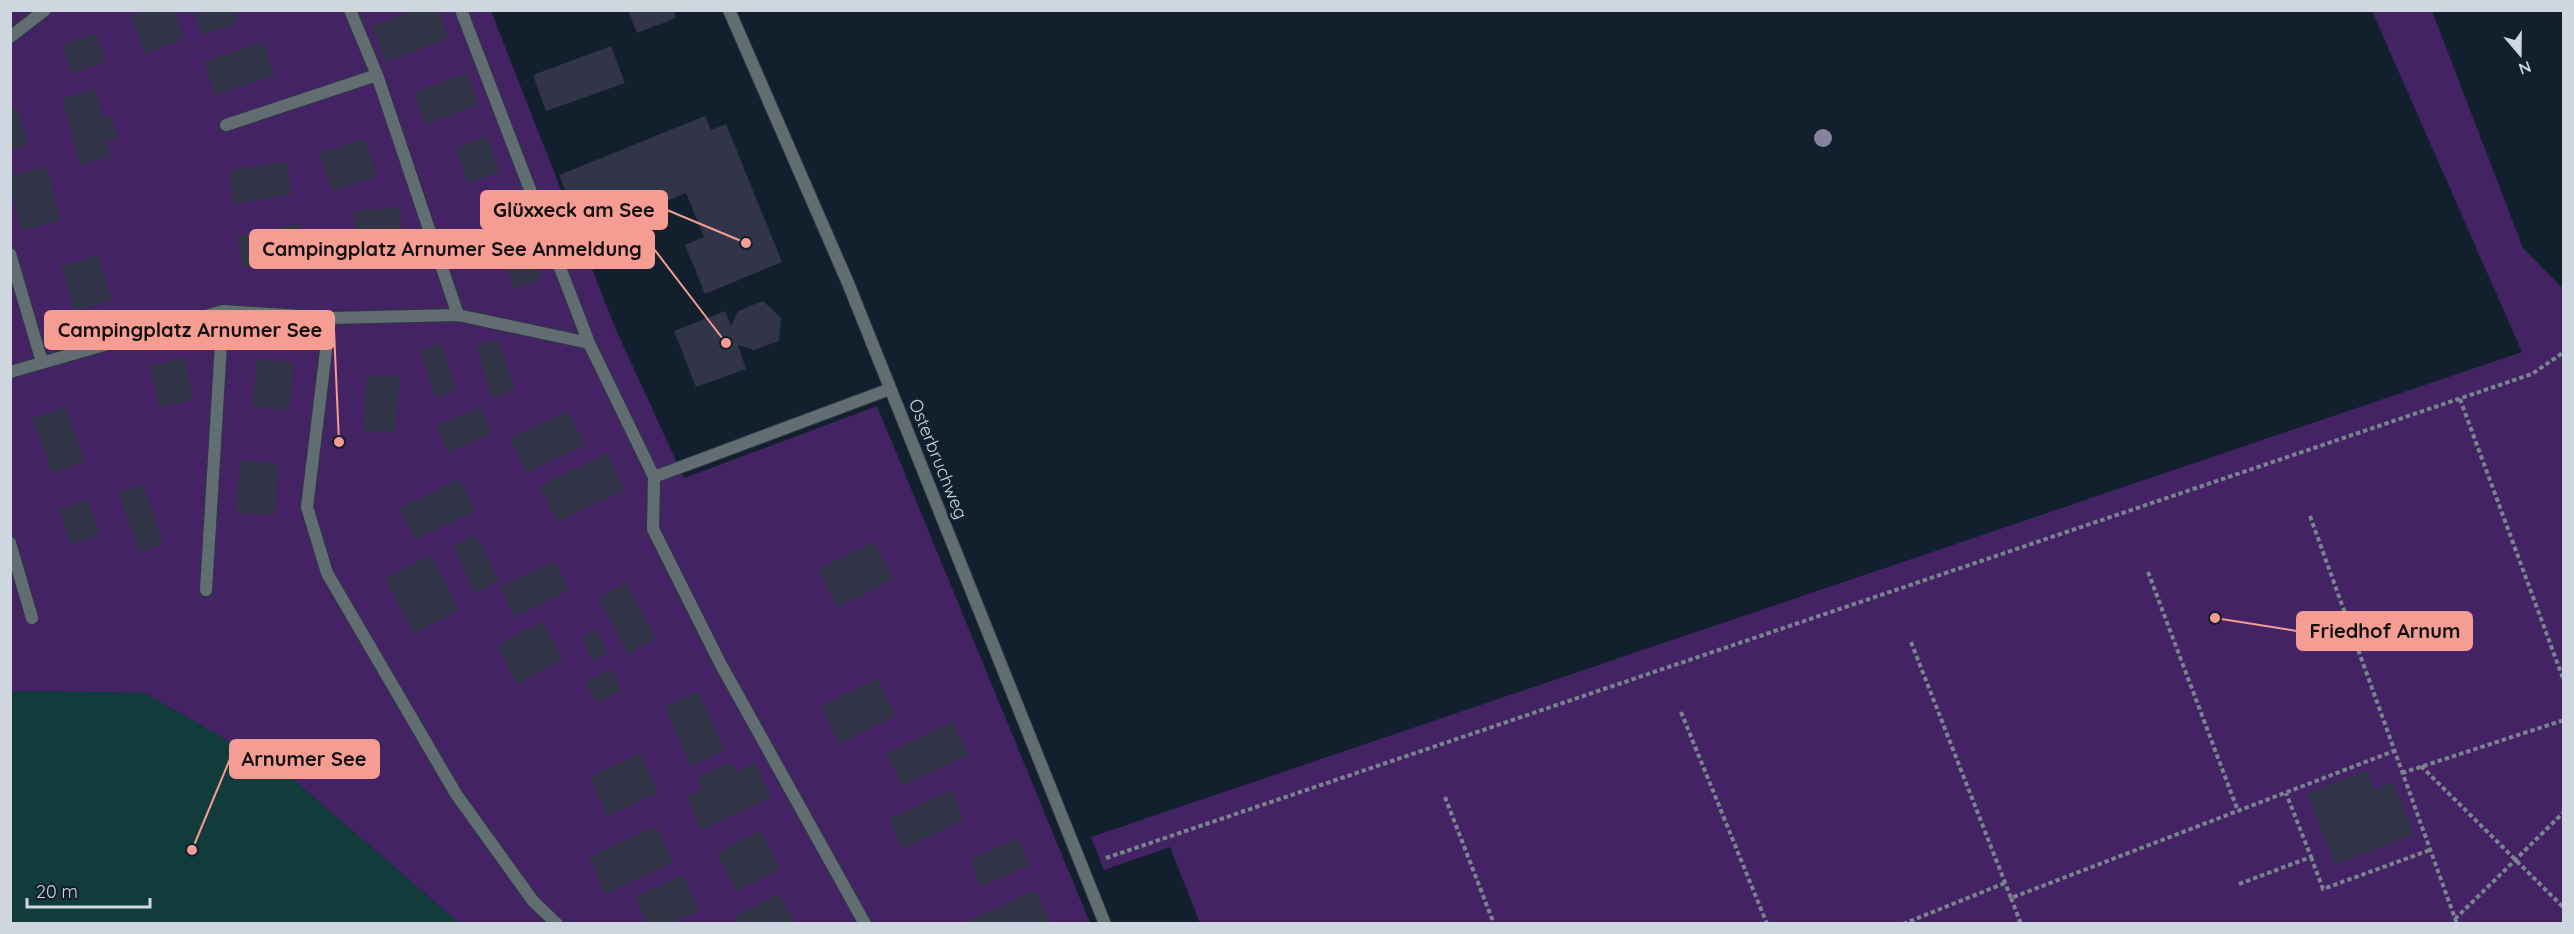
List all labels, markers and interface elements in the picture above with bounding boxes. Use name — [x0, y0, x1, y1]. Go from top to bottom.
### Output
north arrow — [2490, 24, 2550, 84]
text: N — [2516, 57, 2534, 80]
callout: Glüxxeck am See — [481, 191, 667, 229]
text: Glüxxeck am See — [493, 197, 655, 222]
callout: Campingplatz Arnumer See Anmeldung — [250, 230, 654, 268]
text: Campingplatz Arnumer See Anmeldung — [262, 236, 642, 261]
callout: Campingplatz Arnumer See — [45, 311, 334, 349]
text: Campingplatz Arnumer See — [58, 317, 322, 342]
street label: Osterbruchweg — [904, 395, 973, 522]
callout: Friedhof Arnum — [2297, 612, 2472, 650]
text: Friedhof Arnum — [2310, 618, 2460, 643]
callout: Arnumer See — [230, 740, 379, 778]
text: Arnumer See — [241, 746, 367, 771]
scale bar — [27, 871, 150, 909]
text: 20 m — [36, 880, 78, 903]

